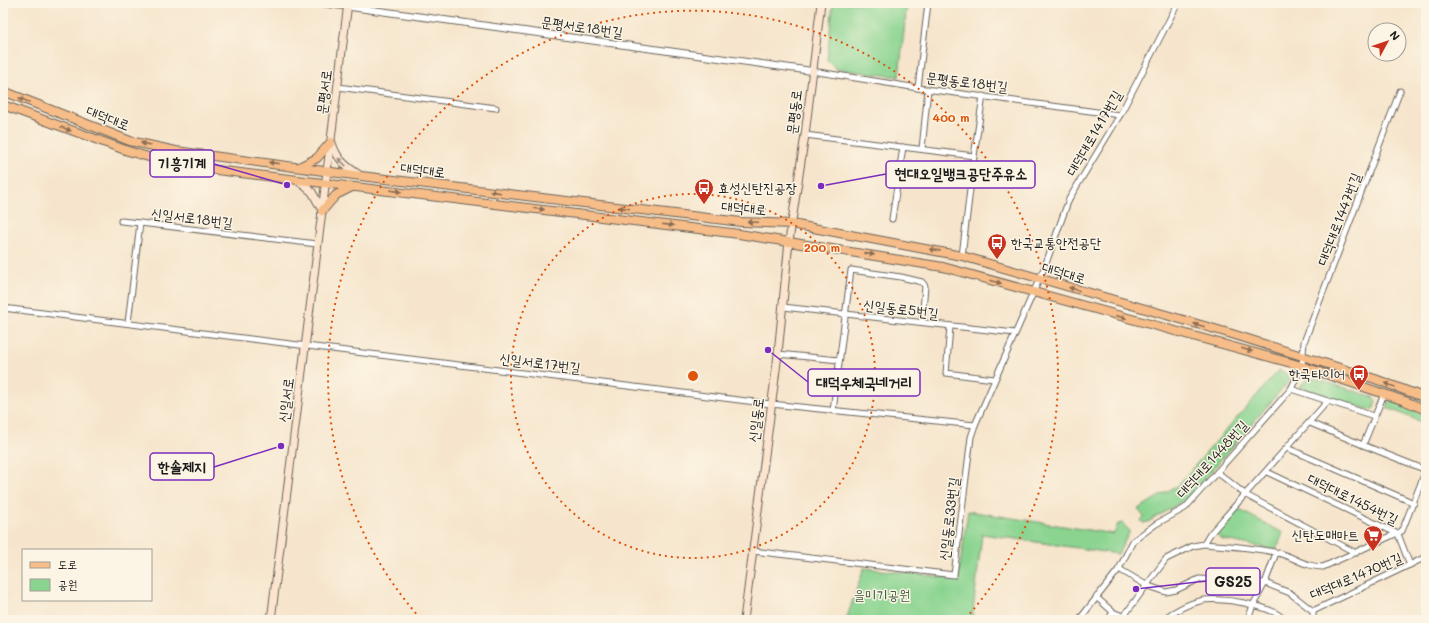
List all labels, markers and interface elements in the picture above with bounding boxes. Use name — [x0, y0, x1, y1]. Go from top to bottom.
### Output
street label: 문평서로18번길 — [540, 11, 625, 42]
north arrow — [1367, 22, 1407, 62]
text: N — [1387, 27, 1403, 43]
street label: 문평동로18번길 — [925, 67, 1010, 96]
street label: 문평서로 — [311, 68, 336, 115]
street label: 대덕대로1417번길 — [1061, 86, 1126, 179]
street label: 문평동로 — [781, 88, 806, 135]
one-way arrow — [18, 96, 30, 102]
street label: 대덕대로 — [84, 101, 133, 134]
text: 400 m — [933, 109, 969, 125]
one-way arrow — [60, 126, 72, 132]
one-way arrow — [140, 141, 152, 147]
callout: 기흥기계 — [150, 150, 214, 177]
text: 기흥기계 — [158, 153, 206, 173]
one-way arrow — [337, 157, 347, 167]
street label: 대덕대로 — [400, 157, 447, 182]
one-way arrow — [268, 160, 280, 166]
callout: 현대오일뱅크공단주유소 — [886, 161, 1035, 188]
text: 현대오일뱅크공단주유소 — [895, 163, 1027, 183]
street label: 대덕대로1447번길 — [1312, 169, 1365, 268]
bus stop icon: 효성신탄진공장 — [693, 177, 715, 205]
place label: 효성신탄진공장 — [718, 178, 798, 197]
one-way arrow — [390, 187, 403, 194]
one-way arrow — [489, 189, 501, 195]
street label: 대덕대로 — [721, 196, 767, 219]
street label: 신일서로18번길 — [150, 203, 235, 232]
one-way arrow — [533, 205, 545, 212]
one-way arrow — [618, 205, 630, 211]
one-way arrow — [747, 219, 759, 226]
one-way arrow — [662, 222, 674, 228]
bus stop icon: 한국교통안전공단 — [986, 232, 1008, 260]
place label: 한국교통안전공단 — [1011, 233, 1102, 252]
text: 200 m — [804, 239, 840, 255]
one-way arrow — [929, 247, 941, 253]
one-way arrow — [863, 251, 875, 257]
street label: 대덕대로 — [1040, 257, 1088, 288]
one-way arrow — [990, 279, 1002, 285]
one-way arrow — [1067, 286, 1079, 292]
street label: 신일동로5번길 — [862, 294, 941, 323]
one-way arrow — [1115, 314, 1127, 320]
one-way arrow — [1192, 322, 1204, 328]
one-way arrow — [1241, 347, 1253, 353]
street label: 신일서로17번길 — [498, 348, 582, 377]
bus stop icon: 한국타이어 — [1348, 363, 1370, 391]
place label: 한국타이어 — [1289, 364, 1345, 383]
centre of rings — [686, 369, 700, 383]
callout: 대덕우체국네거리 — [808, 369, 920, 396]
text: 대덕우체국네거리 — [816, 372, 912, 392]
street label: 신일서로 — [273, 376, 298, 423]
one-way arrow — [1383, 381, 1395, 387]
street label: 신일동로 — [743, 396, 768, 443]
street label: 대덕대로1448번길 — [1172, 415, 1252, 502]
callout: 한솔제지 — [150, 453, 214, 480]
text: 한솔제지 — [157, 456, 206, 476]
street label: 대덕대로1454번길 — [1305, 468, 1402, 529]
street label: 신일동로33번길 — [934, 475, 963, 562]
supermarket icon: 신탄도매마트 — [1362, 524, 1384, 552]
place label: 신탄도매마트 — [1291, 525, 1359, 544]
street label: 대덕대로1470번길 — [1307, 547, 1406, 604]
legend — [22, 549, 152, 601]
text: 도로 — [58, 556, 77, 572]
callout: GS25 — [1206, 568, 1260, 595]
text: GS25 — [1214, 571, 1252, 591]
text: 공원 — [58, 576, 77, 592]
park label: 을미기공원 — [854, 585, 910, 604]

